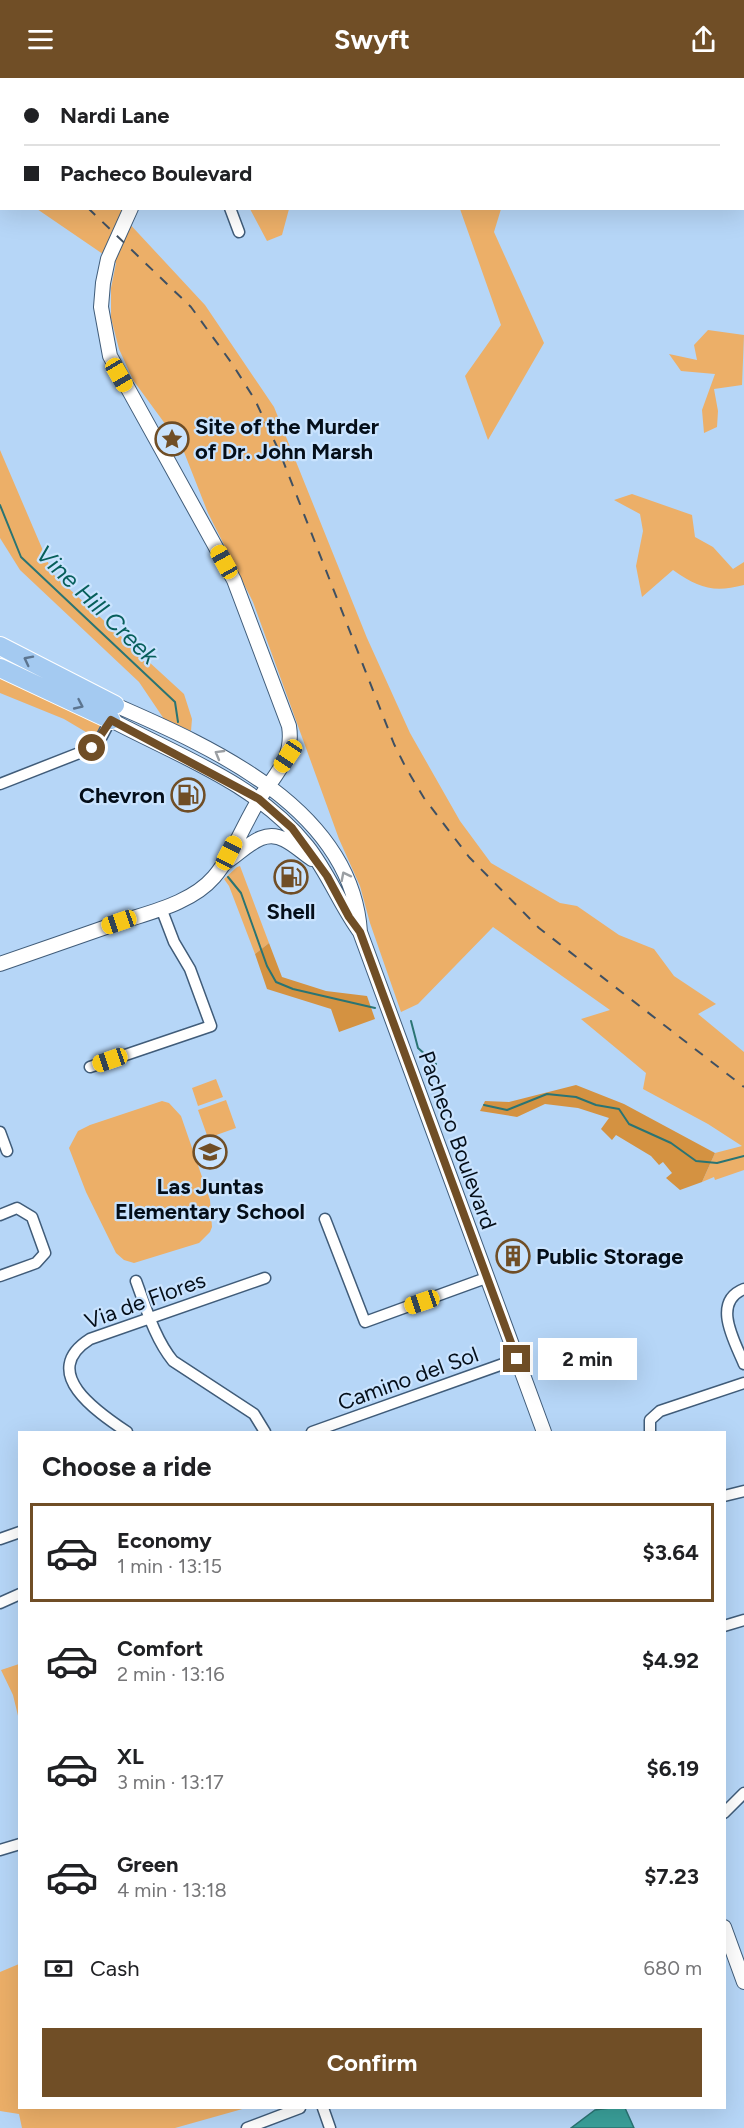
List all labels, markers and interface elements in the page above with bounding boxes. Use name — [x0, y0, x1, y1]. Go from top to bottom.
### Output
icon: menu — [24, 23, 57, 56]
text: Swyft — [334, 23, 410, 56]
icon: share — [687, 23, 720, 56]
text: Nardi Lane — [60, 102, 169, 129]
text: Pacheco Boulevard — [60, 160, 252, 187]
car — [102, 355, 136, 395]
place label: Site of the Murder of Dr. John Marsh — [195, 413, 380, 465]
place icon: Site of the Murder of Dr. John Marsh — [154, 421, 190, 457]
water label: Vine Hill Creek — [30, 539, 165, 671]
car — [207, 542, 241, 582]
one-way arrow — [23, 656, 34, 667]
one-way arrow — [73, 698, 84, 710]
route start — [78, 734, 105, 761]
car — [270, 736, 306, 776]
one-way arrow — [215, 750, 226, 761]
fuel station icon: Chevron — [170, 777, 206, 813]
place label: Chevron — [79, 782, 165, 809]
car — [213, 833, 245, 873]
fuel station icon: Shell — [273, 859, 309, 895]
one-way arrow — [341, 872, 352, 883]
place label: Shell — [267, 898, 315, 925]
car — [99, 908, 139, 936]
car — [90, 1046, 130, 1074]
street label: Pacheco Boulevard — [413, 1047, 502, 1233]
school or university icon: Las Juntas Elementary School — [192, 1134, 228, 1170]
place label: Las Juntas Elementary School — [115, 1173, 305, 1225]
building icon: Public Storage — [495, 1238, 531, 1274]
place label: Public Storage — [536, 1243, 684, 1270]
street label: Via de Flores — [81, 1266, 209, 1335]
car — [402, 1288, 442, 1316]
callout: 2 min — [538, 1338, 637, 1380]
street label: Camino del Sol — [334, 1341, 482, 1416]
route end — [503, 1345, 530, 1372]
text: 2 min — [562, 1347, 613, 1371]
text: Choose a ride — [42, 1450, 211, 1483]
icon: car — [45, 1526, 99, 1580]
text: Economy — [117, 1527, 212, 1554]
text: $3.64 — [642, 1539, 699, 1566]
text: 1 min · 13:15 — [117, 1554, 222, 1578]
icon: car — [45, 1634, 99, 1688]
text: Comfort — [117, 1635, 203, 1662]
text: $4.92 — [642, 1647, 699, 1674]
text: 2 min · 13:16 — [117, 1662, 225, 1686]
icon: car — [45, 1742, 99, 1796]
text: XL — [117, 1743, 144, 1770]
text: $6.19 — [647, 1755, 699, 1782]
text: 3 min · 13:17 — [117, 1770, 224, 1794]
icon: car — [45, 1850, 99, 1904]
text: Green — [117, 1851, 179, 1878]
text: $7.23 — [644, 1863, 699, 1890]
text: 4 min · 13:18 — [117, 1878, 227, 1902]
icon: cash — [42, 1952, 75, 1985]
text: Cash — [90, 1955, 140, 1982]
text: 680 m — [644, 1956, 702, 1980]
button: Confirm — [42, 2028, 702, 2097]

